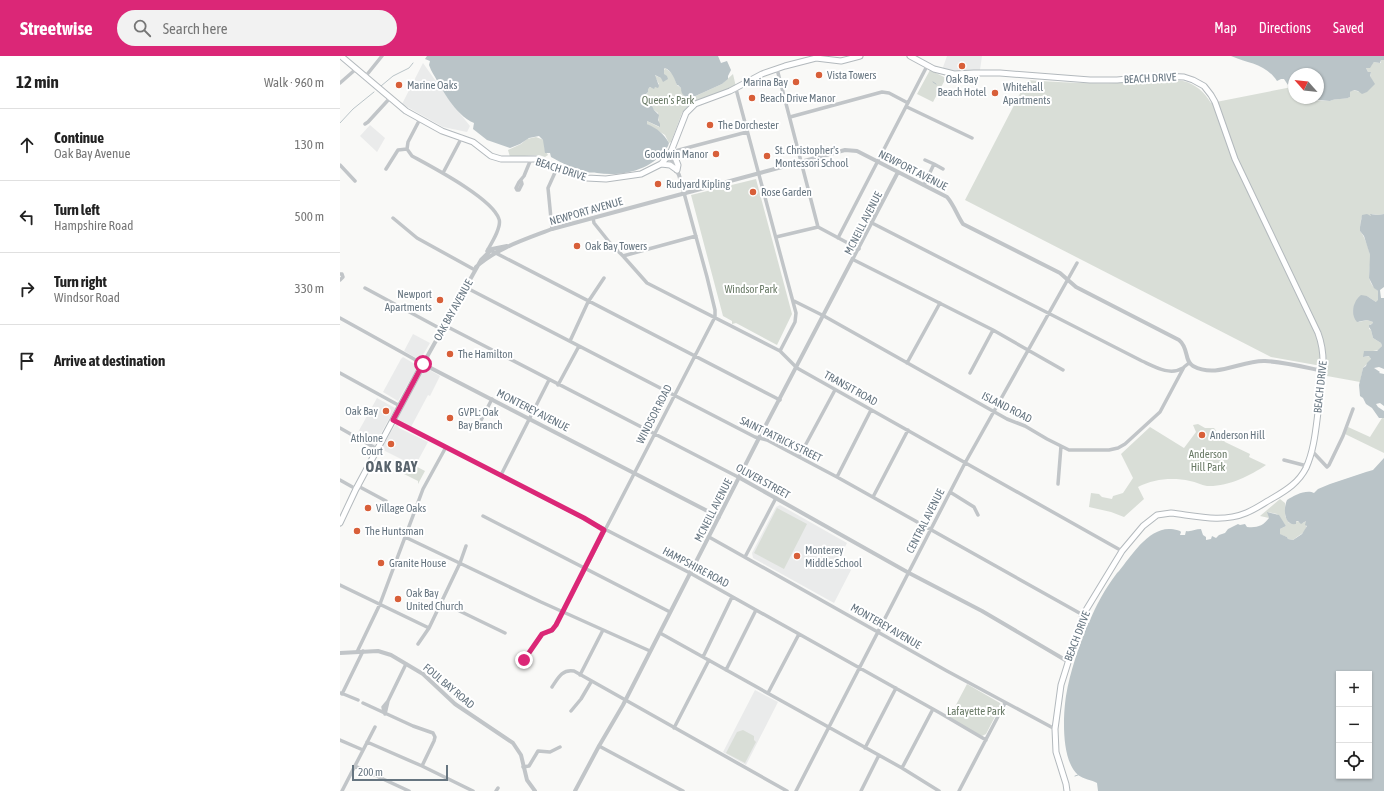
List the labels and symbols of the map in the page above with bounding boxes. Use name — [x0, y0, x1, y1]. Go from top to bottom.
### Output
marker: Oak Bay Beach Hotel — [957, 61, 967, 71]
north arrow — [1288, 68, 1324, 104]
place label: Vista Towers — [827, 69, 877, 81]
marker: Vista Towers — [814, 70, 824, 80]
street label: BEACH DRIVE — [1123, 71, 1177, 85]
place label: Oak Bay Beach Hotel — [938, 73, 986, 98]
place label: Marina Bay — [743, 76, 788, 88]
marker: Marina Bay — [791, 77, 801, 87]
place label: Marine Oaks — [407, 79, 457, 91]
marker: Marine Oaks — [394, 80, 404, 90]
place label: Whitehall Apartments — [1003, 81, 1050, 106]
marker: Whitehall Apartments — [990, 88, 1000, 98]
place label: Beach Drive Manor — [760, 92, 836, 104]
marker: Beach Drive Manor — [747, 93, 757, 103]
park label: Queen’s Park — [642, 94, 694, 106]
place label: The Dorchester — [718, 119, 779, 131]
marker: The Dorchester — [705, 120, 715, 130]
place label: St. Christopher's Montessori School — [775, 144, 849, 169]
street label: NEWPORT AVENUE — [877, 147, 950, 193]
place label: Goodwin Manor — [644, 148, 709, 160]
marker: Goodwin Manor — [711, 149, 721, 159]
marker: St. Christopher's Montessori School — [762, 151, 772, 161]
street label: BEACH DRIVE — [534, 155, 588, 183]
place label: Rudyard Kipling — [666, 178, 730, 190]
marker: Rudyard Kipling — [653, 179, 663, 189]
place label: Rose Garden — [761, 186, 812, 198]
marker: Rose Garden — [748, 187, 758, 197]
street label: MCNEILL AVENUE — [842, 189, 884, 257]
street label: NEWPORT AVENUE — [548, 195, 624, 227]
place label: Oak Bay Towers — [585, 240, 647, 252]
marker: Oak Bay Towers — [572, 241, 582, 251]
street label: OAK BAY AVENUE — [431, 277, 475, 343]
park label: Windsor Park — [724, 283, 778, 295]
place label: Newport Apartments — [385, 288, 432, 313]
marker: Newport Apartments — [435, 295, 445, 305]
place label: The Hamilton — [458, 348, 513, 360]
marker: The Hamilton — [445, 349, 455, 359]
route start — [414, 355, 432, 373]
street label: BEACH DRIVE — [1311, 360, 1329, 414]
street label: TRANSIT ROAD — [822, 368, 880, 408]
street label: WINDSOR ROAD — [634, 382, 674, 446]
street label: MONTEREY AVENUE — [495, 387, 571, 433]
street label: ISLAND ROAD — [980, 389, 1034, 425]
place label: Oak Bay — [345, 405, 378, 417]
marker: Oak Bay — [381, 406, 391, 416]
place label: GVPL: Oak Bay Branch — [458, 406, 502, 431]
marker: GVPL: Oak Bay Branch — [445, 413, 455, 423]
street label: SAINT PATRICK STREET — [738, 414, 824, 464]
place label: Anderson Hill — [1210, 429, 1265, 441]
marker: Anderson Hill — [1197, 430, 1207, 440]
place label: Athlone Court — [351, 432, 383, 457]
marker: Athlone Court — [386, 439, 396, 449]
park label: Anderson Hill Park — [1189, 448, 1227, 473]
district label: OAK BAY — [366, 458, 418, 475]
street label: OLIVER STREET — [734, 461, 792, 501]
street label: MCNEILL AVENUE — [692, 476, 734, 544]
street label: CENTRAL AVENUE — [904, 487, 946, 555]
place label: Village Oaks — [376, 502, 426, 514]
marker: Village Oaks — [363, 503, 373, 513]
place label: The Huntsman — [365, 525, 424, 537]
marker: The Huntsman — [352, 526, 362, 536]
street label: HAMPSHIRE ROAD — [661, 544, 731, 590]
place label: Monterey Middle School — [805, 544, 862, 569]
marker: Monterey Middle School — [792, 551, 802, 561]
place label: Granite House — [389, 557, 446, 569]
marker: Granite House — [376, 558, 386, 568]
place label: Oak Bay United Church — [406, 587, 463, 612]
marker: Oak Bay United Church — [393, 594, 403, 604]
street label: MONTEREY AVENUE — [849, 601, 924, 651]
street label: BEACH DRIVE — [1062, 609, 1092, 663]
route end — [515, 651, 533, 669]
street label: FOUL BAY ROAD — [421, 661, 477, 711]
park label: Lafayette Park — [947, 705, 1005, 717]
scale bar — [352, 763, 448, 782]

